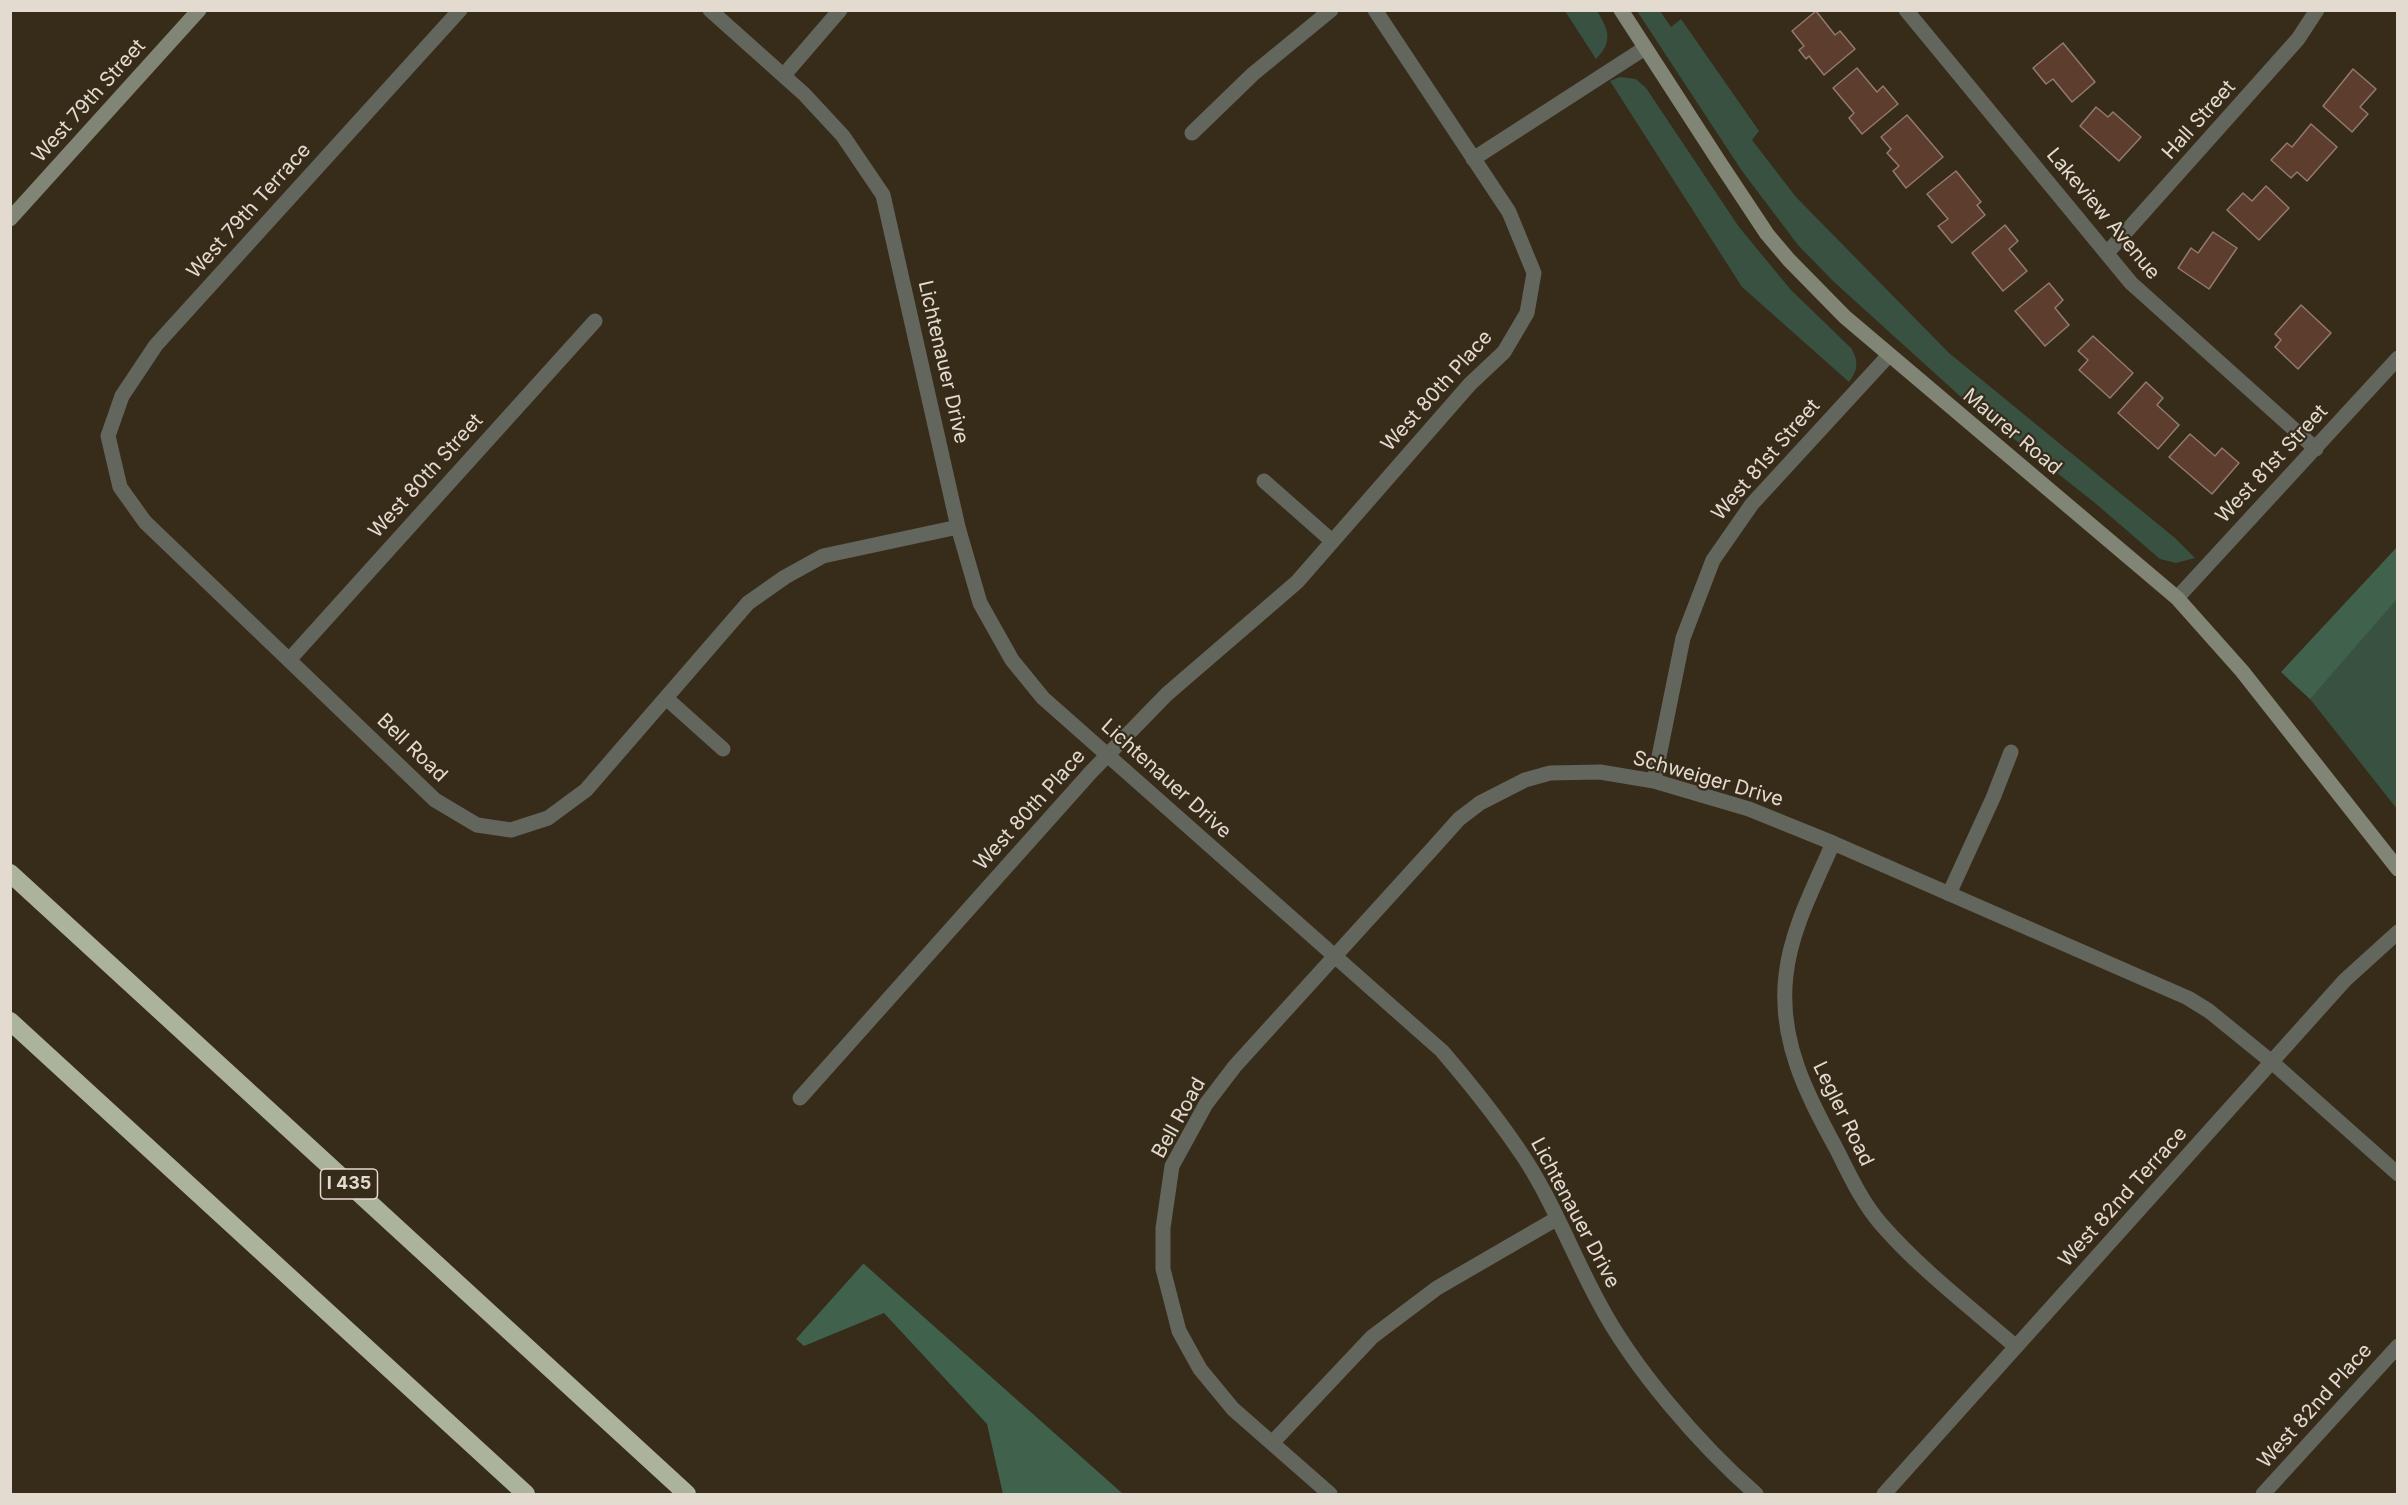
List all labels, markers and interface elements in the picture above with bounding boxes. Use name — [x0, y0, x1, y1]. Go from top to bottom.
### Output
street label: West 79th Street — [27, 35, 151, 167]
street label: Hall Street — [2157, 76, 2241, 164]
street label: West 79th Terrace — [182, 138, 316, 284]
street label: Lakeview Avenue — [2041, 143, 2165, 285]
street label: Lichtenauer Drive — [913, 278, 973, 446]
street label: West 80th Place — [1376, 326, 1498, 456]
street label: Maurer Road — [1958, 384, 2066, 480]
street label: West 81st Street — [1707, 394, 1825, 526]
street label: West 81st Street — [2211, 400, 2333, 528]
street label: West 80th Street — [364, 409, 488, 543]
street label: Bell Road — [372, 709, 452, 787]
street label: Lichtenauer Drive — [1096, 714, 1236, 844]
street label: West 80th Place — [969, 745, 1091, 875]
street label: Schweiger Drive — [1630, 746, 1786, 812]
street label: Legler Road — [1807, 1058, 1879, 1170]
street label: Bell Road — [1147, 1074, 1211, 1162]
street label: West 82nd Terrace — [2054, 1122, 2192, 1272]
street label: Lichtenauer Drive — [1525, 1134, 1625, 1292]
road number: I 435 — [320, 1169, 378, 1199]
street label: West 82nd Place — [2253, 1339, 2377, 1473]

